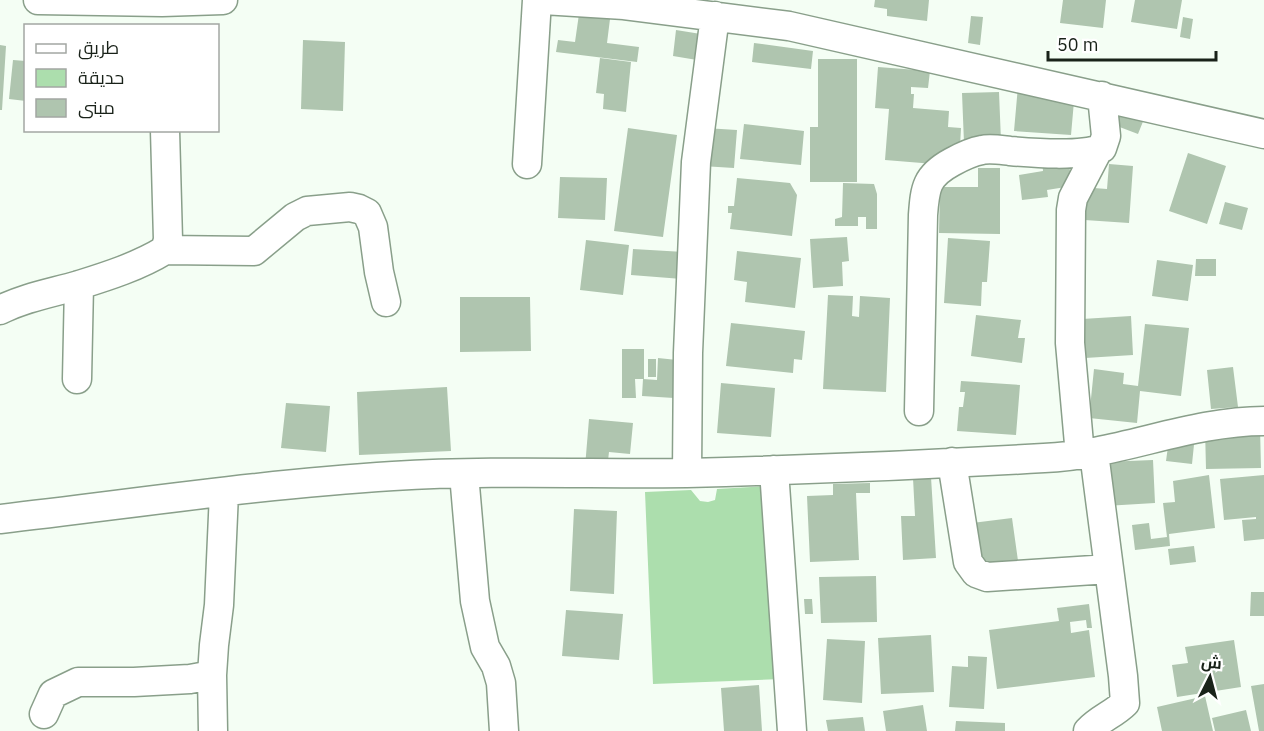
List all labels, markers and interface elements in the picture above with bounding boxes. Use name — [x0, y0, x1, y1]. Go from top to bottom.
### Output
legend — [24, 24, 219, 132]
scale bar — [1048, 24, 1216, 62]
text: 50 m — [1057, 33, 1099, 56]
text: طريق — [78, 36, 119, 60]
text: حديقة — [78, 66, 124, 89]
text: مبنى — [78, 96, 115, 119]
north arrow — [1180, 647, 1240, 707]
text: ش — [1200, 651, 1223, 673]

